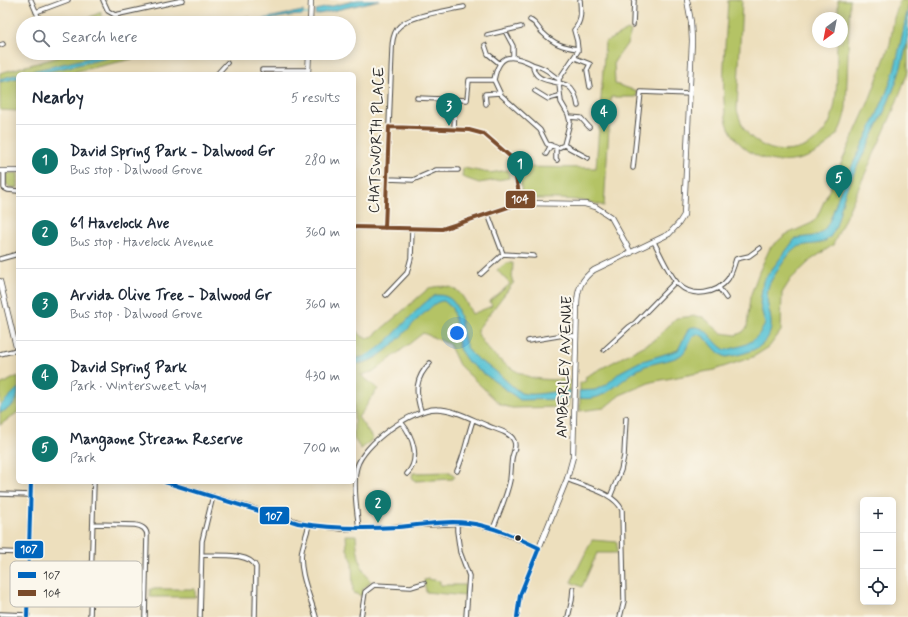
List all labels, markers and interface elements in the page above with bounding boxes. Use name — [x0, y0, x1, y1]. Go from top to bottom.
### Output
north arrow — [812, 12, 848, 48]
search box — [16, 16, 356, 60]
icon: search — [30, 27, 52, 49]
text: Search here — [62, 28, 138, 48]
street label: CHATSWORTH PLACE — [364, 66, 390, 214]
text: Nearby — [32, 87, 84, 109]
text: 5 results — [291, 90, 340, 107]
pin: 3 — [436, 93, 462, 126]
pin: 4 — [591, 99, 617, 132]
text: David Spring Park - Dalwood Gr — [70, 142, 275, 162]
pin: 1 — [507, 151, 533, 184]
text: 1 — [42, 152, 48, 169]
text: 280 m — [305, 152, 340, 169]
text: Bus stop · Dalwood Grove — [70, 162, 203, 179]
pin: 5 — [826, 165, 852, 198]
line badge: 104 — [505, 190, 536, 209]
text: 104 — [511, 193, 529, 207]
text: 61 Havelock Ave — [70, 214, 170, 234]
text: 2 — [42, 224, 48, 241]
text: 360 m — [305, 224, 340, 241]
text: Bus stop · Havelock Avenue — [70, 234, 214, 251]
text: Arvida Olive Tree - Dalwood Gr — [70, 286, 272, 306]
street label: AMBERLEY AVENUE — [553, 295, 577, 438]
text: 3 — [42, 296, 48, 313]
text: 360 m — [305, 296, 340, 313]
text: Bus stop · Dalwood Grove — [70, 306, 203, 323]
your location — [447, 323, 467, 343]
text: David Spring Park — [70, 358, 187, 378]
text: 4 — [41, 368, 49, 385]
text: 430 m — [305, 368, 340, 385]
text: Park · Wintersweet Way — [70, 378, 206, 395]
text: Mangaone Stream Reserve — [70, 430, 243, 450]
text: 5 — [41, 440, 49, 457]
text: 700 m — [303, 440, 340, 457]
text: Park — [70, 450, 96, 467]
pin: 2 — [365, 490, 391, 523]
map controls — [860, 497, 896, 605]
button: + — [860, 497, 896, 533]
line badge: 107 — [259, 506, 290, 525]
text: 107 — [265, 510, 284, 524]
unlabelled marker — [513, 533, 523, 543]
button: − — [860, 533, 896, 569]
line badge: 107 — [14, 540, 44, 559]
text: 107 — [20, 543, 39, 557]
legend — [10, 561, 142, 607]
text: 107 — [43, 569, 60, 583]
button: locate — [860, 569, 896, 605]
text: 104 — [43, 587, 61, 601]

